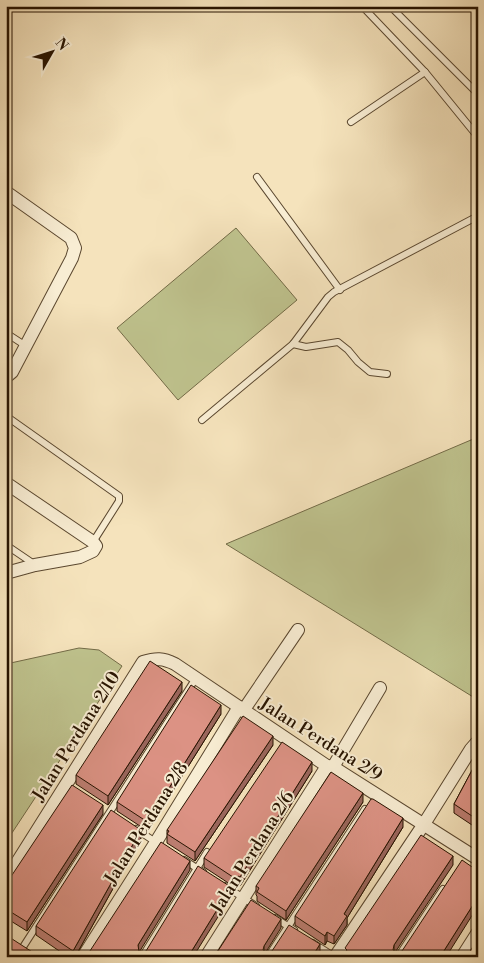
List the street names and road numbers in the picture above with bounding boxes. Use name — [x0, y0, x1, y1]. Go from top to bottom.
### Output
street label: Jalan Perdana 2/10 — [27, 667, 126, 806]
street label: Jalan Perdana 2/9 — [254, 692, 387, 787]
street label: Jalan Perdana 2/8 — [99, 757, 194, 890]
street label: Jalan Perdana 2/6 — [205, 786, 300, 919]

